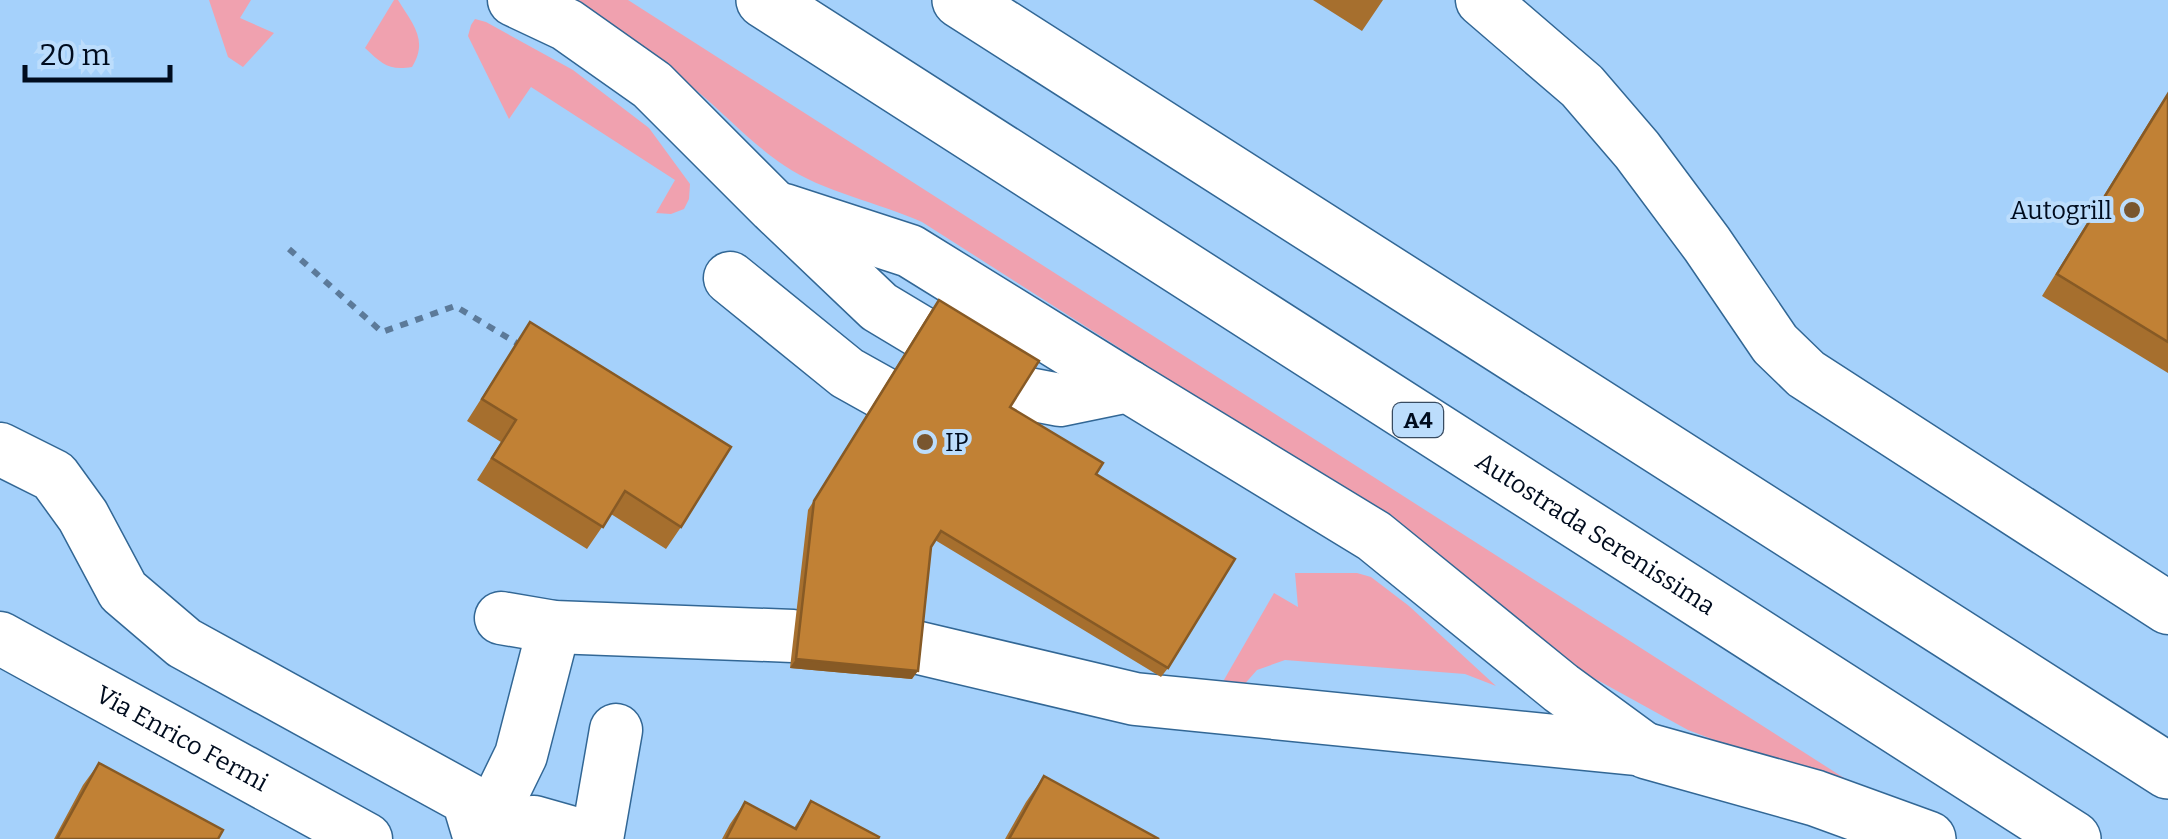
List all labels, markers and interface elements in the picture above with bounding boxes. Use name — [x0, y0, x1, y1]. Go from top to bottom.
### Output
scale bar — [25, 20, 170, 82]
text: 20 m — [40, 37, 111, 73]
place label: Autogrill — [2010, 196, 2112, 226]
marker: Autogrill — [2121, 199, 2143, 221]
road number: A4 — [1393, 403, 1443, 437]
place label: IP — [945, 428, 969, 458]
marker: IP — [914, 431, 936, 453]
street label: Autostrada Serenissima — [1470, 446, 1721, 622]
street label: Via Enrico Fermi — [91, 680, 273, 798]

